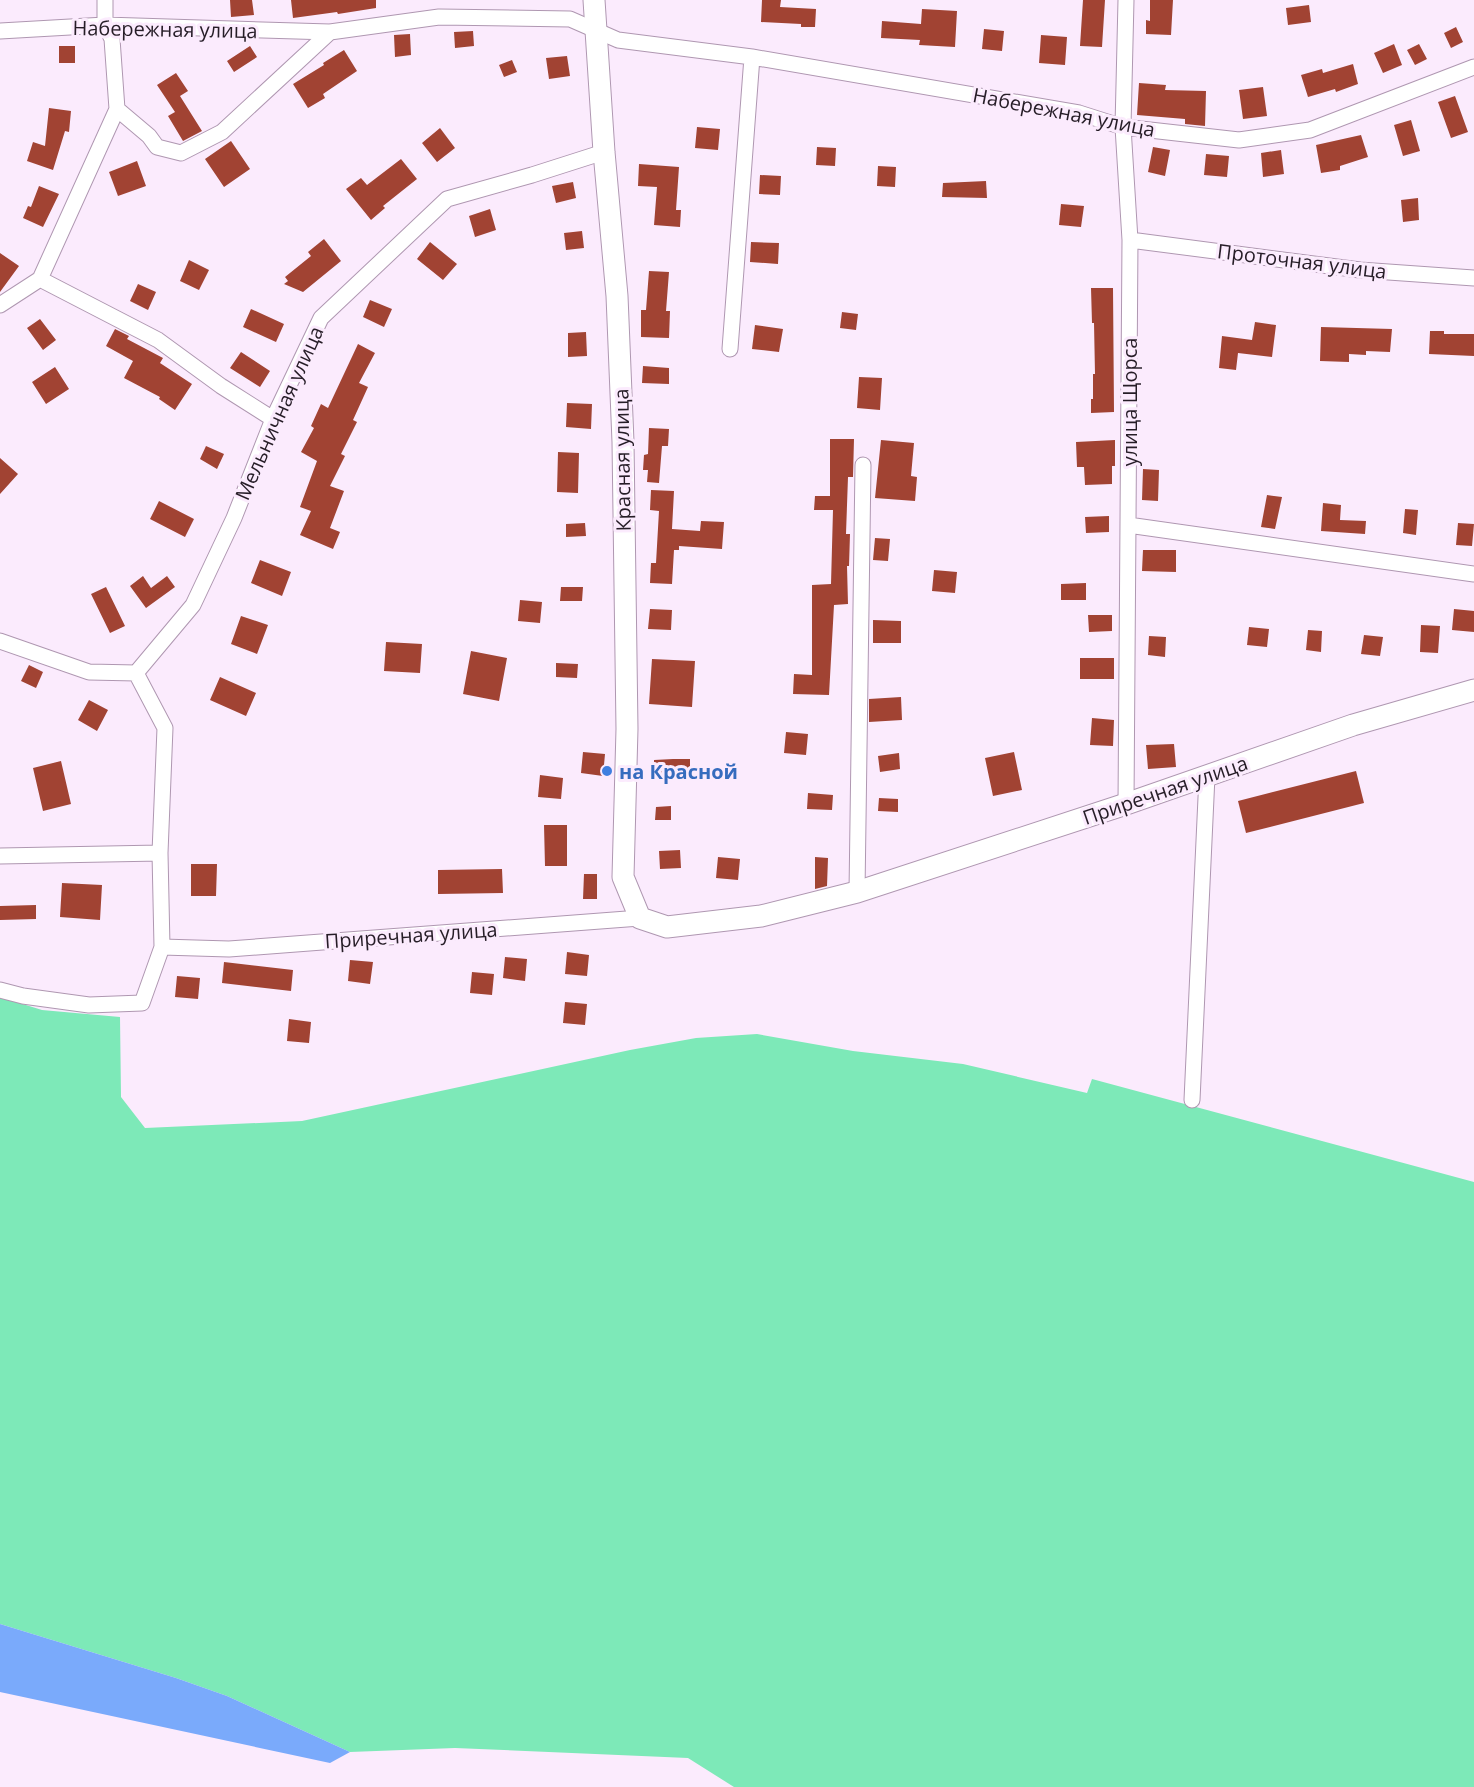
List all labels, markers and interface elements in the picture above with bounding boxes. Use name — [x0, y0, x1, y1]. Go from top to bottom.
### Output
street label: Набережная улица — [72, 14, 258, 44]
street label: Набережная улица — [971, 81, 1157, 143]
street label: Проточная улица — [1216, 237, 1388, 285]
street label: Мельничная улица — [228, 322, 330, 504]
street label: улица Щорса — [1116, 338, 1143, 466]
street label: Красная улица — [607, 388, 637, 532]
street label: Приречная улица — [1079, 749, 1251, 831]
place label: на Красной — [619, 758, 738, 785]
marker: на Красной — [600, 764, 614, 778]
street label: Приречная улица — [324, 916, 498, 954]

